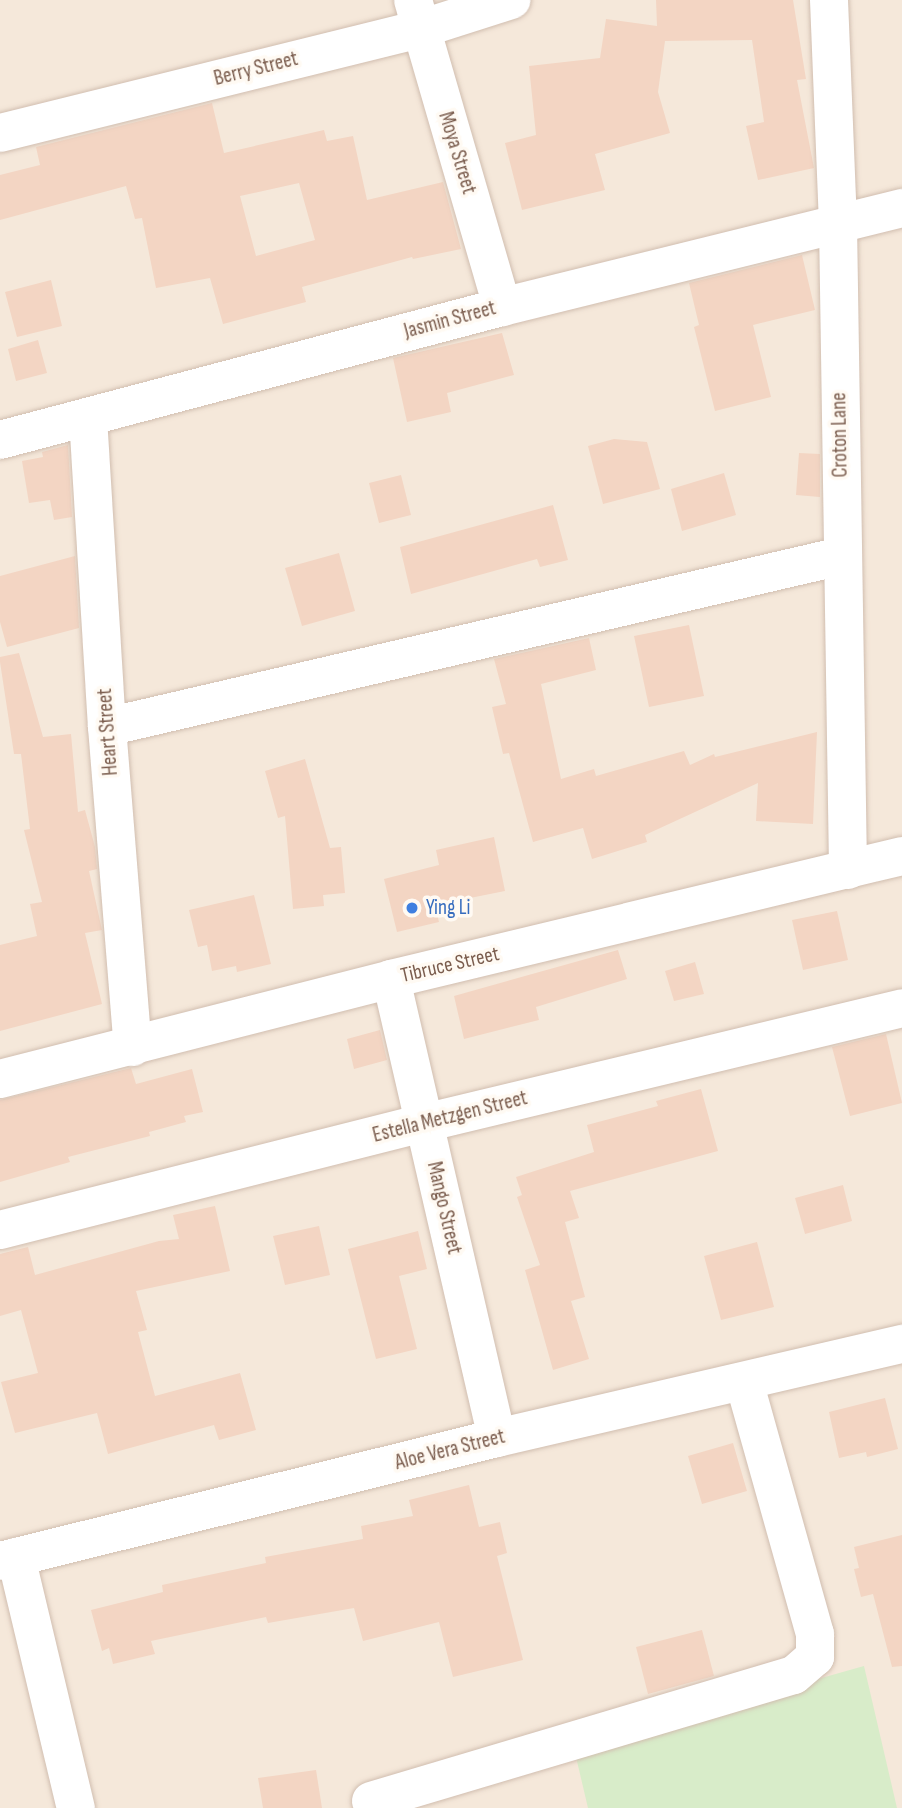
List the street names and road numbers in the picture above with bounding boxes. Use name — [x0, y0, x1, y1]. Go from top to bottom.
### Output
street label: Berry Street — [211, 46, 301, 92]
street label: Moya Street — [433, 109, 481, 197]
street label: Jasmin Street — [401, 296, 499, 344]
street label: Croton Lane — [827, 392, 853, 478]
street label: Heart Street — [92, 687, 124, 777]
street label: Tibruce Street — [398, 941, 502, 989]
street label: Estella Metzgen Street — [370, 1086, 530, 1148]
street label: Mango Street — [421, 1159, 467, 1257]
street label: Aloe Vera Street — [392, 1424, 508, 1476]

